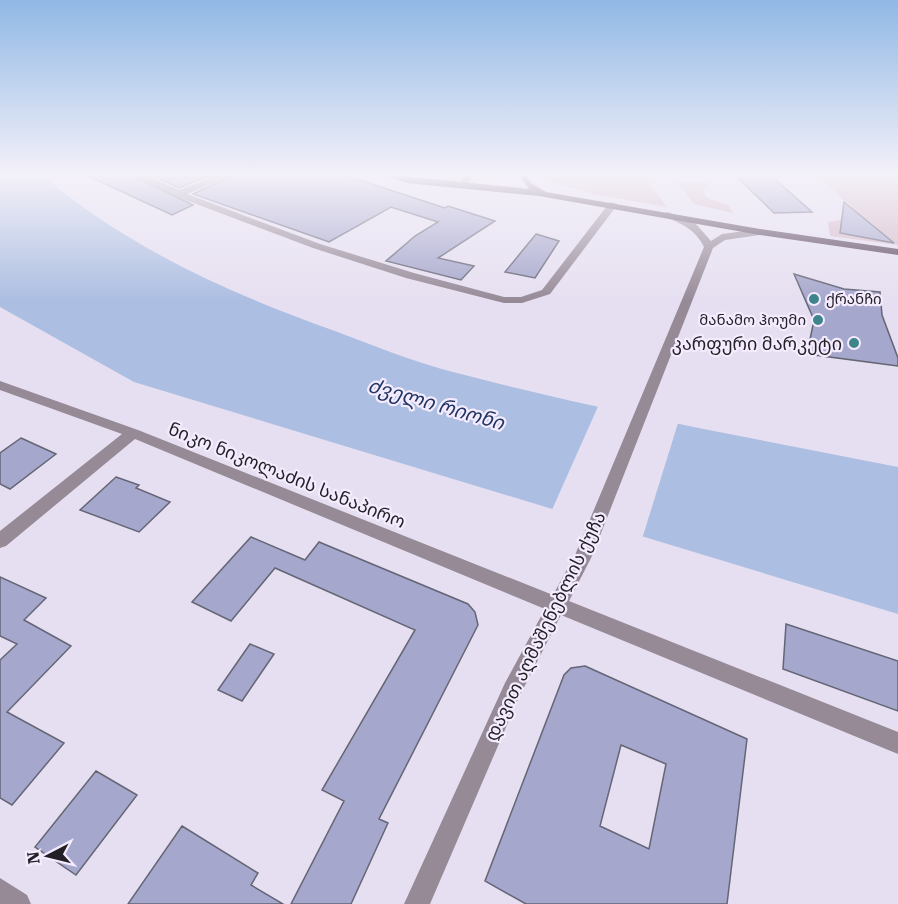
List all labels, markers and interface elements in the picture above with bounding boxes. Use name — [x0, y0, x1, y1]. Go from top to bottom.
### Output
place label: ქრანჩი — [826, 290, 882, 308]
marker: ქრანჩი — [807, 292, 821, 306]
place label: მანამო ჰოუმი — [699, 311, 806, 329]
marker: მანამო ჰოუმი — [811, 313, 825, 327]
place label: კარფური მარკეტი — [672, 333, 842, 355]
marker: კარფური მარკეტი — [847, 336, 861, 350]
water label: ძველი რიონი — [365, 373, 508, 435]
street label: ნიკო ნიკოლაძის სანაპირო — [165, 418, 409, 533]
street label: დავით აღმაშენებლის ქუჩა — [480, 508, 611, 744]
north arrow — [18, 826, 78, 886]
text: N — [23, 850, 44, 865]

